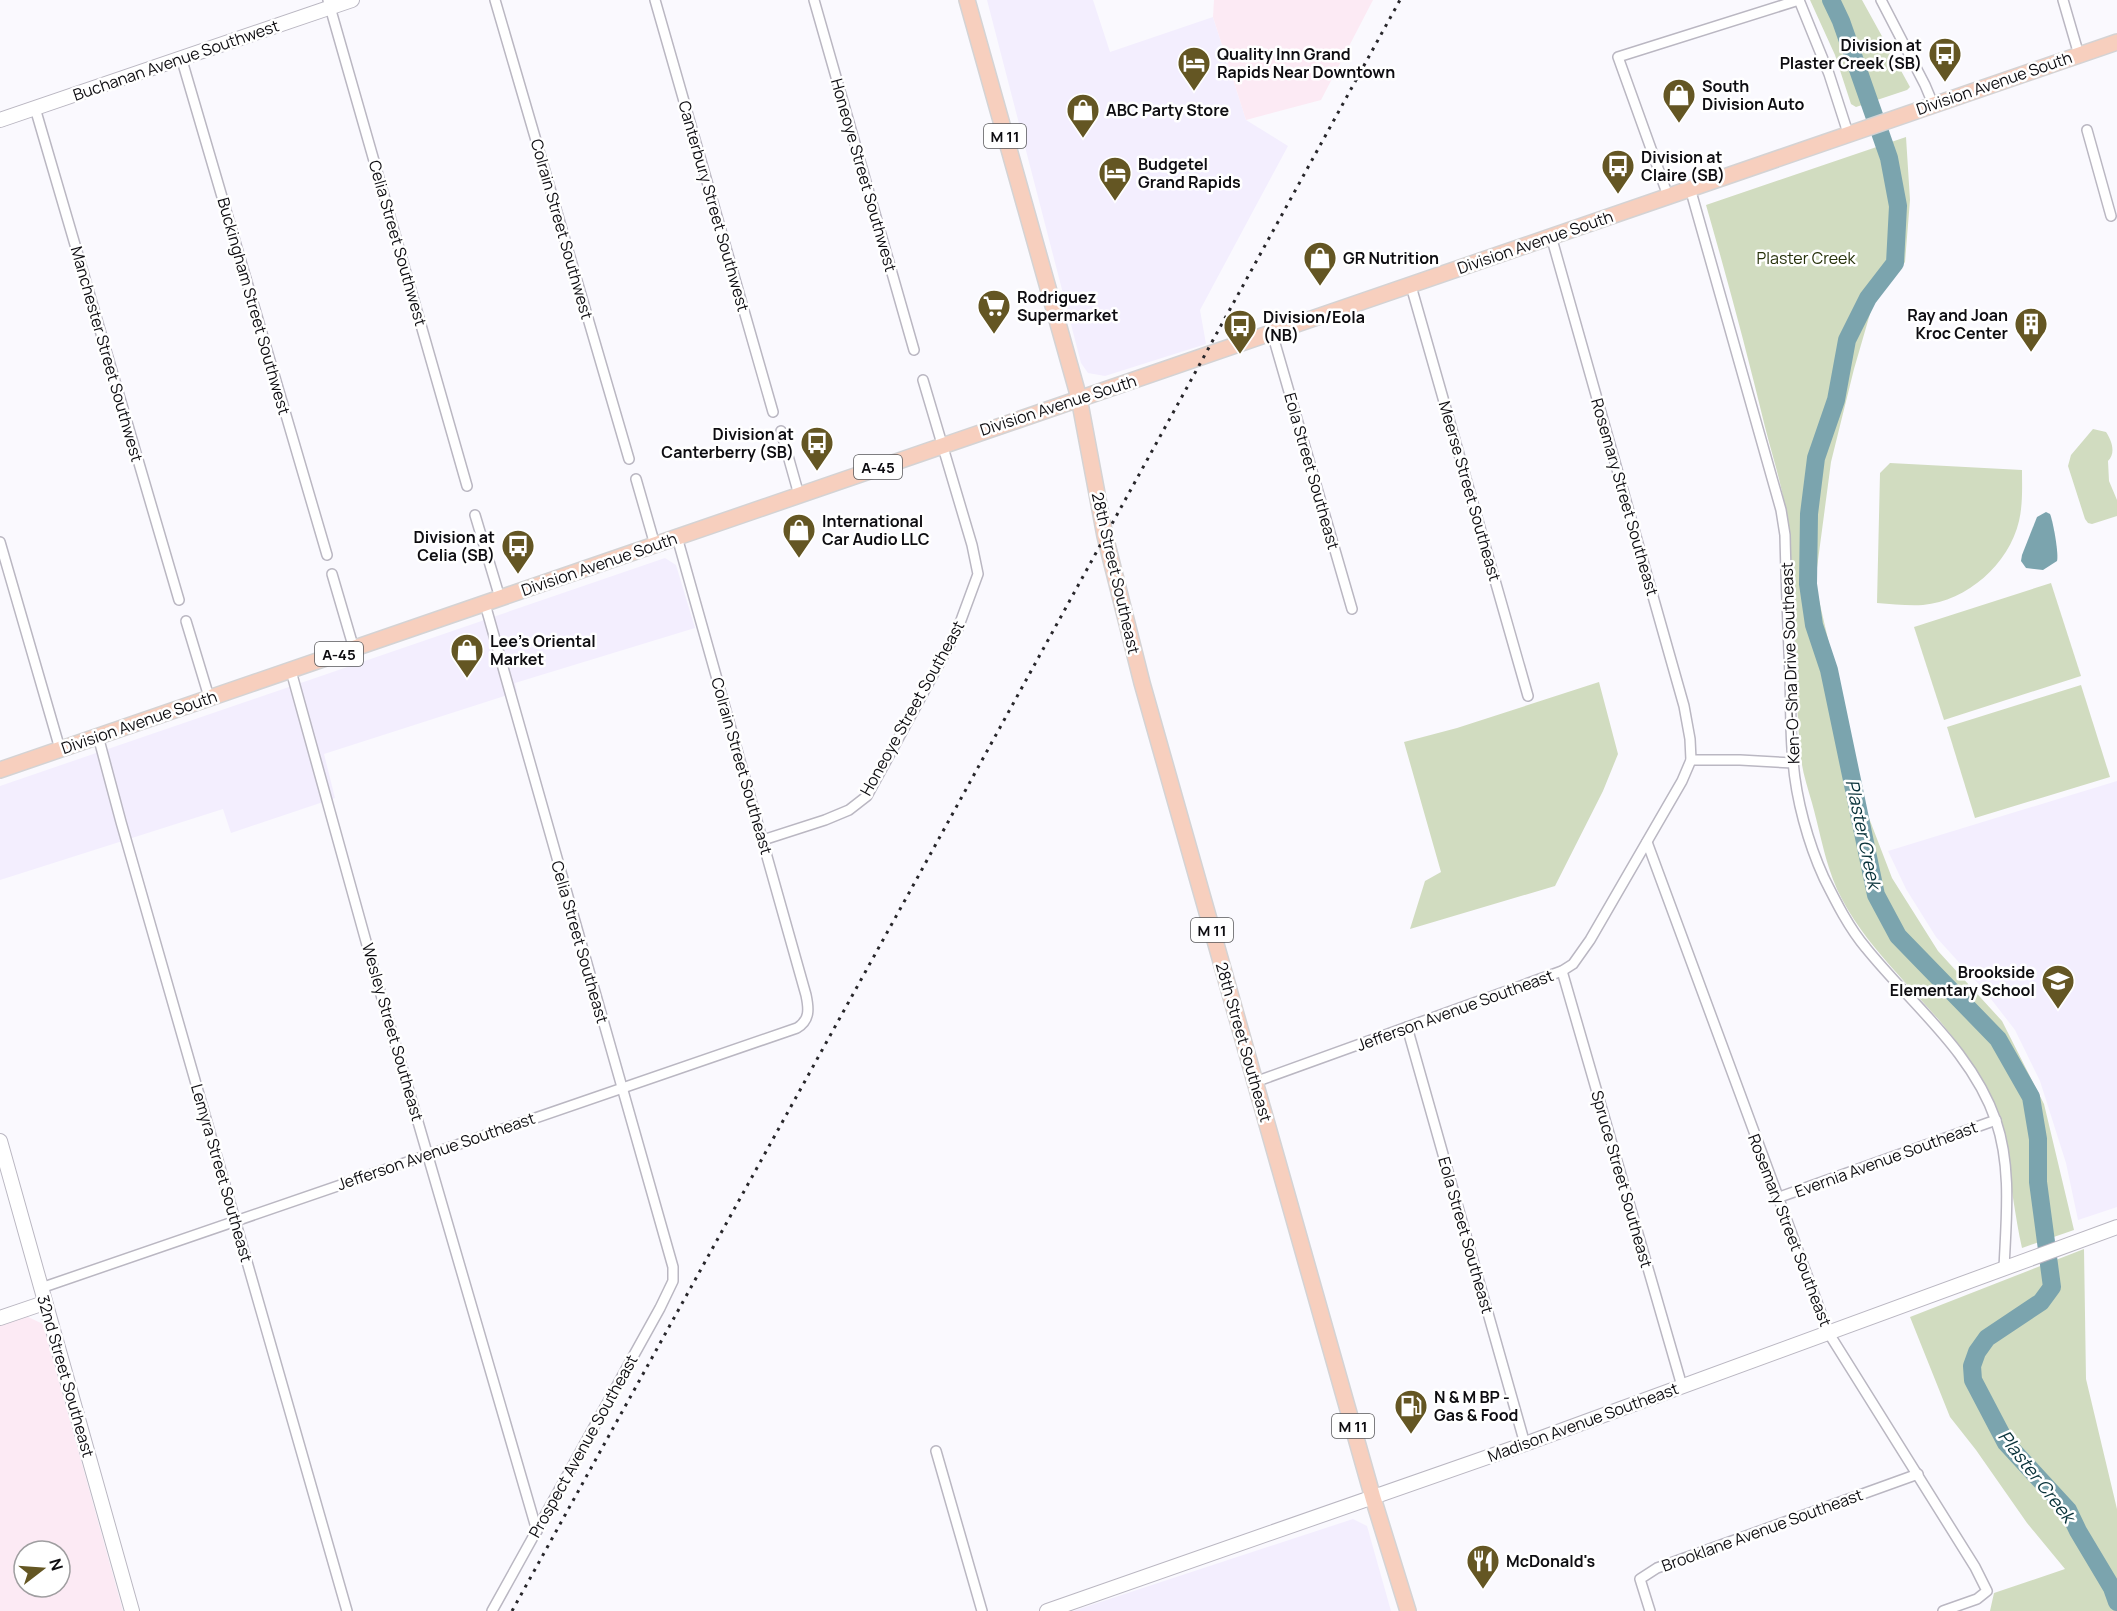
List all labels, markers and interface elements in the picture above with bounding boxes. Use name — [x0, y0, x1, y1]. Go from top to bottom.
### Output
street label: Buchanan Avenue Southwest — [70, 14, 282, 106]
place label: Division at Plaster Creek (SB) — [1780, 34, 1922, 74]
bus stop icon: Division at Plaster Creek (SB) — [1927, 36, 1963, 83]
place label: Quality Inn Grand Rapids Near Downtown — [1217, 43, 1395, 83]
hotel icon: Quality Inn Grand Rapids Near Downtown — [1176, 45, 1212, 92]
street label: Division Avenue South — [1913, 46, 2075, 120]
place label: South Division Auto — [1702, 75, 1805, 115]
street label: Honeoye Street Southwest — [826, 76, 902, 274]
shop icon: South Division Auto — [1661, 77, 1697, 124]
shop icon: ABC Party Store — [1065, 92, 1101, 139]
street label: Canterbury Street Southwest — [673, 98, 755, 314]
place label: ABC Party Store — [1106, 99, 1229, 121]
road number: M 11 — [984, 124, 1026, 148]
street label: Colrain Street Southwest — [526, 136, 598, 322]
place label: Division at Claire (SB) — [1641, 146, 1725, 186]
bus stop icon: Division at Claire (SB) — [1600, 148, 1636, 195]
place label: Budgetel Grand Rapids — [1138, 153, 1241, 193]
hotel icon: Budgetel Grand Rapids — [1097, 155, 1133, 202]
street label: Celia Street Southwest — [364, 158, 432, 328]
street label: Buckingham Street Southwest — [212, 195, 296, 417]
street label: Division Avenue South — [1454, 205, 1616, 279]
shop icon: GR Nutrition — [1302, 240, 1338, 287]
street label: Manchester Street Southwest — [66, 244, 148, 464]
place label: GR Nutrition — [1343, 247, 1439, 269]
park label: Plaster Creek — [1757, 247, 1856, 269]
place label: Rodriguez Supermarket — [1017, 286, 1118, 326]
supermarket icon: Rodriguez Supermarket — [976, 288, 1012, 335]
place label: Ray and Joan Kroc Center — [1907, 304, 2008, 344]
place label: Division/Eola (NB) — [1263, 306, 1365, 346]
building icon: Ray and Joan Kroc Center — [2013, 306, 2049, 353]
bus stop icon: Division/Eola (NB) — [1222, 308, 1258, 355]
street label: Division Avenue South — [977, 369, 1139, 441]
street label: Eola Street Southeast — [1279, 390, 1345, 552]
street label: Rosemary Street Southeast — [1586, 396, 1664, 598]
street label: Meerse Street Southeast — [1434, 398, 1506, 584]
place label: Division at Canterberry (SB) — [661, 423, 794, 463]
bus stop icon: Division at Canterberry (SB) — [799, 425, 835, 472]
road number: A-45 — [854, 455, 902, 479]
street label: 28th Street Southeast — [1087, 490, 1145, 656]
place label: International Car Audio LLC — [822, 510, 930, 550]
shop icon: International Car Audio LLC — [781, 512, 817, 559]
place label: Division at Celia (SB) — [414, 526, 495, 566]
street label: Division Avenue South — [518, 527, 680, 601]
bus stop icon: Division at Celia (SB) — [500, 528, 536, 575]
street label: Ken-O-Sha Drive Southeast — [1775, 562, 1805, 764]
street label: Honeoye Street Southeast — [855, 617, 969, 799]
place label: Lee's Oriental Market — [490, 630, 596, 670]
shop icon: Lee's Oriental Market — [449, 632, 485, 679]
road number: A-45 — [315, 642, 363, 666]
street label: Colrain Street Southeast — [706, 675, 778, 857]
street label: Division Avenue South — [58, 685, 220, 759]
water label: Plaster Creek — [1841, 777, 1888, 894]
street label: Celia Street Southeast — [546, 858, 614, 1026]
road number: M 11 — [1191, 918, 1233, 942]
street label: Wesley Street Southeast — [357, 940, 429, 1124]
street label: 28th Street Southeast — [1211, 959, 1277, 1125]
place label: Brookside Elementary School — [1890, 961, 2035, 1001]
school or university icon: Brookside Elementary School — [2040, 963, 2076, 1010]
street label: Jefferson Avenue Southeast — [1353, 964, 1557, 1056]
street label: Lemyra Street Southeast — [186, 1081, 258, 1265]
street label: Spruce Street Southeast — [1586, 1088, 1658, 1270]
street label: Jefferson Avenue Southeast — [334, 1107, 538, 1195]
street label: Evernia Avenue Southeast — [1792, 1116, 1980, 1202]
street label: Rosemary Street Southeast — [1743, 1131, 1837, 1329]
street label: Eola Street Southeast — [1433, 1154, 1499, 1316]
street label: 32nd Street Southeast — [32, 1292, 100, 1460]
street label: Prospect Avenue Southeast — [523, 1351, 643, 1541]
street label: Madison Avenue Southeast — [1484, 1377, 1682, 1467]
place label: N & M BP - Gas & Food — [1434, 1386, 1518, 1426]
fuel station icon: N & M BP - Gas & Food — [1393, 1388, 1429, 1435]
road number: M 11 — [1332, 1414, 1374, 1438]
water label: Plaster Creek — [1993, 1425, 2083, 1530]
street label: Brooklane Avenue Southeast — [1658, 1483, 1866, 1577]
north arrow — [12, 1539, 72, 1599]
restaurant icon: McDonald's — [1465, 1543, 1501, 1590]
place label: McDonald's — [1506, 1550, 1595, 1572]
text: N — [44, 1556, 69, 1573]

